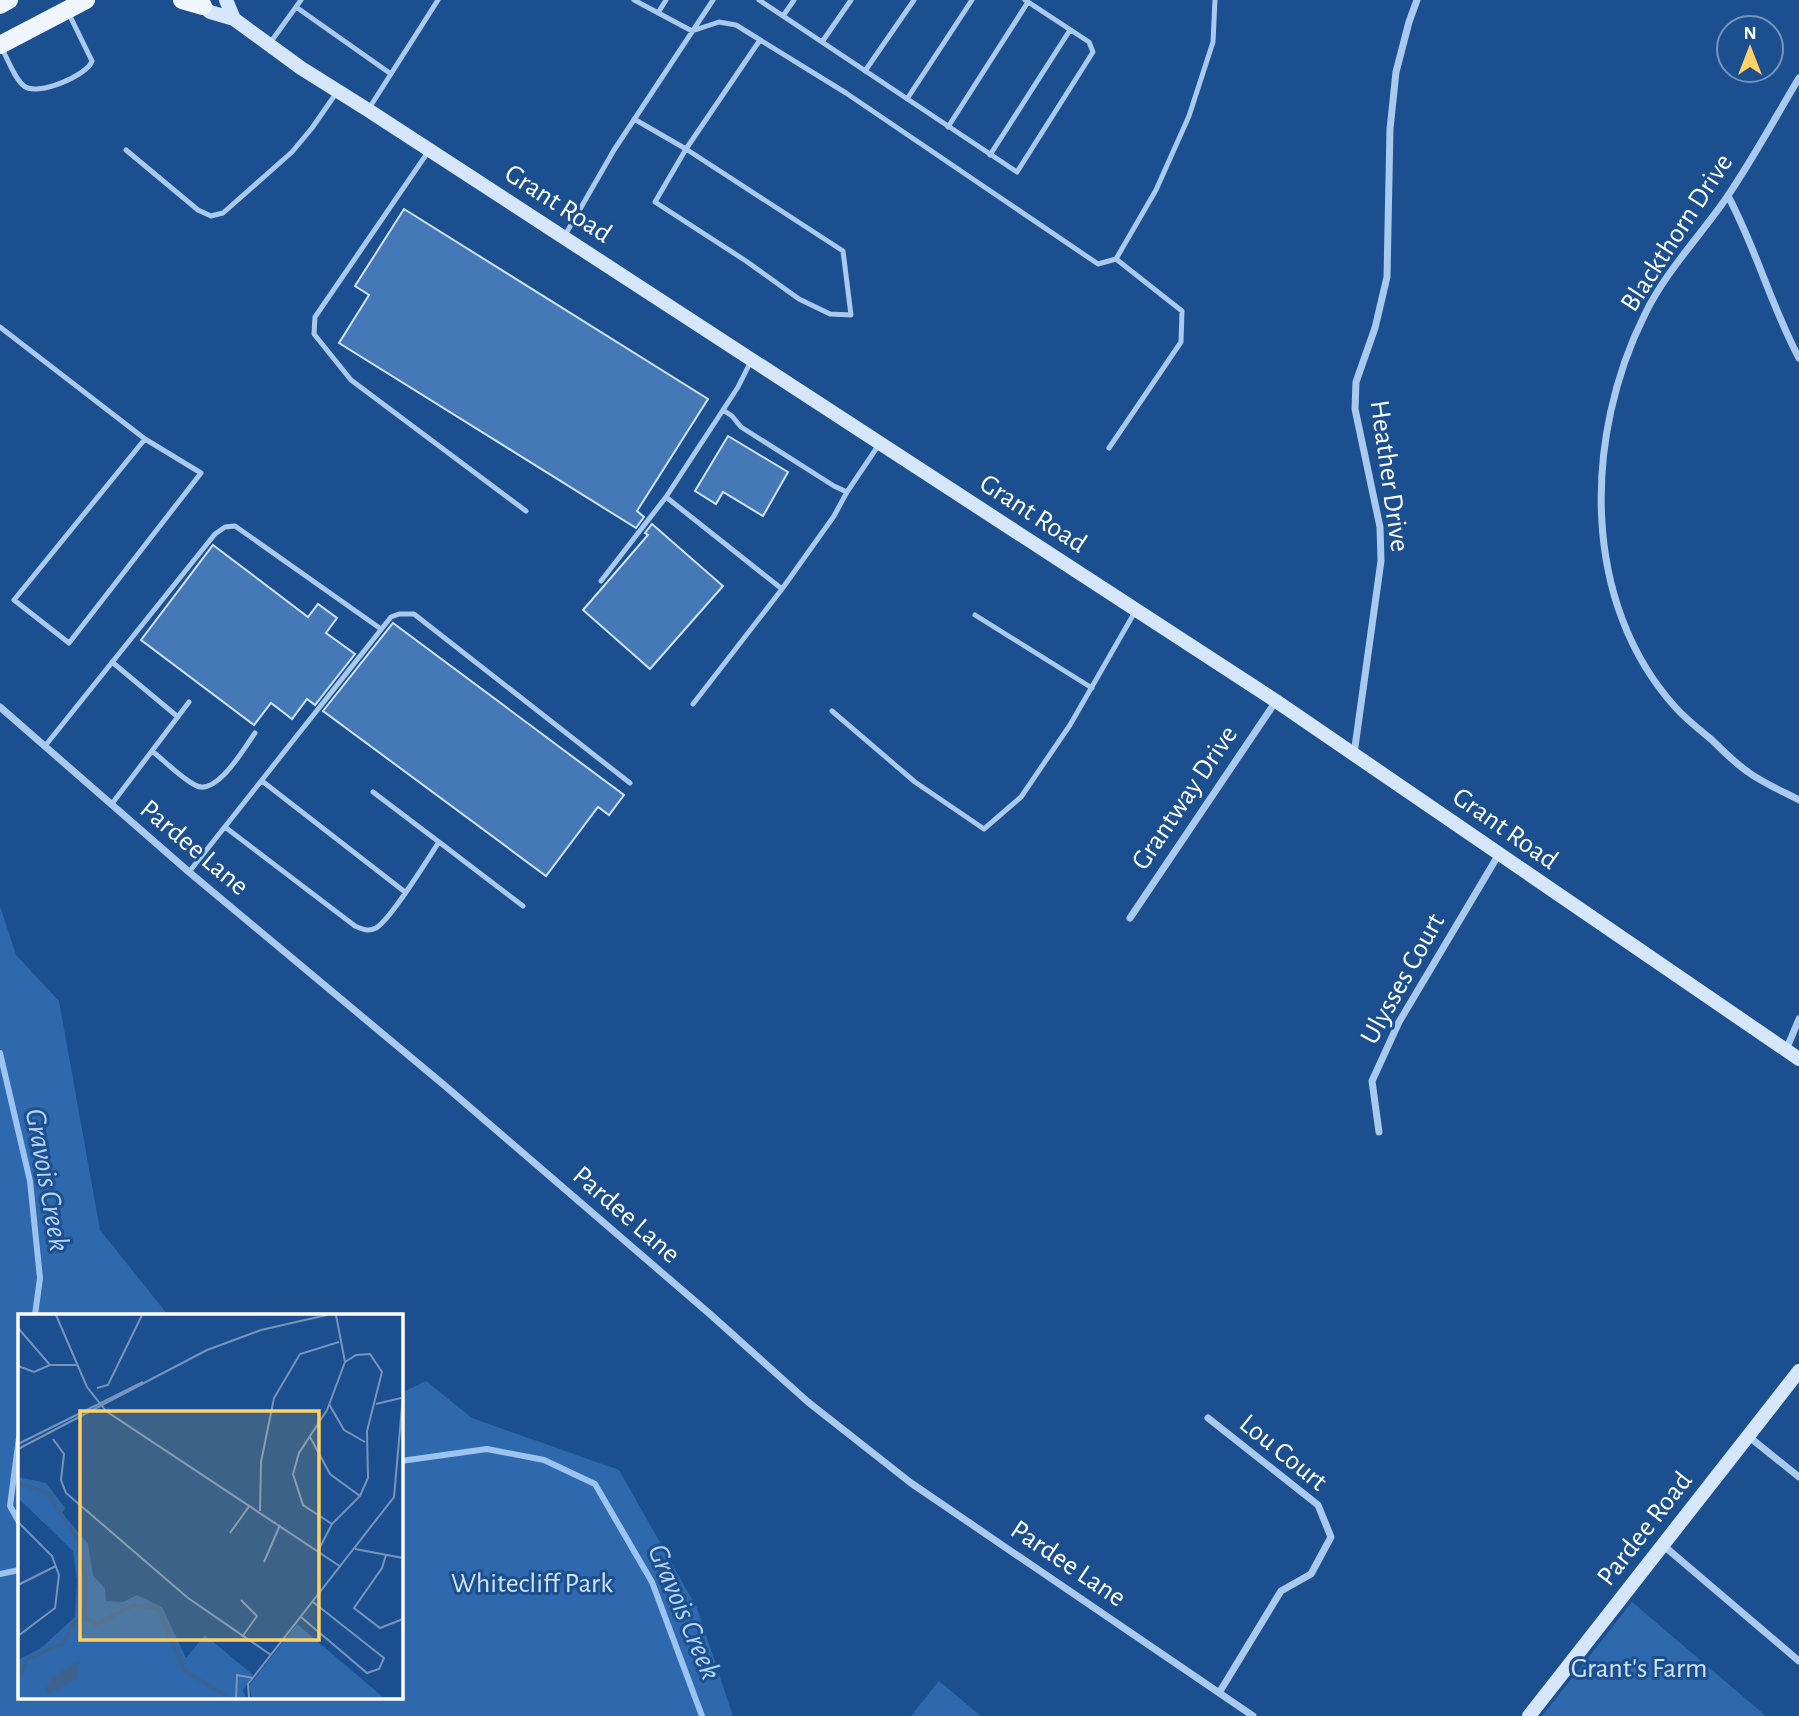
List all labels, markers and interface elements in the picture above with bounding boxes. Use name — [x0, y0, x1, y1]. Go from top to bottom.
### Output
north arrow — [1715, 14, 1785, 84]
text: N — [1743, 24, 1757, 43]
street label: Blackthorn Drive — [1616, 149, 1738, 317]
street label: Grant Road — [499, 159, 617, 249]
street label: Heather Drive — [1365, 398, 1413, 554]
street label: Grant Road — [974, 469, 1092, 559]
street label: Grantway Drive — [1127, 721, 1243, 875]
street label: Grant Road — [1447, 783, 1563, 875]
street label: Pardee Lane — [134, 795, 254, 901]
street label: Ulysses Court — [1356, 909, 1450, 1049]
water label: Gravois Creek — [20, 1106, 74, 1254]
street label: Pardee Lane — [567, 1161, 685, 1269]
inset map — [18, 1314, 402, 1698]
street label: Lou Court — [1234, 1410, 1332, 1497]
street label: Pardee Road — [1592, 1467, 1698, 1591]
street label: Pardee Lane — [1005, 1515, 1131, 1613]
water label: Gravois Creek — [642, 1540, 726, 1684]
park label: Whitecliff Park — [451, 1570, 613, 1598]
park label: Grant's Farm — [1571, 1655, 1707, 1683]

